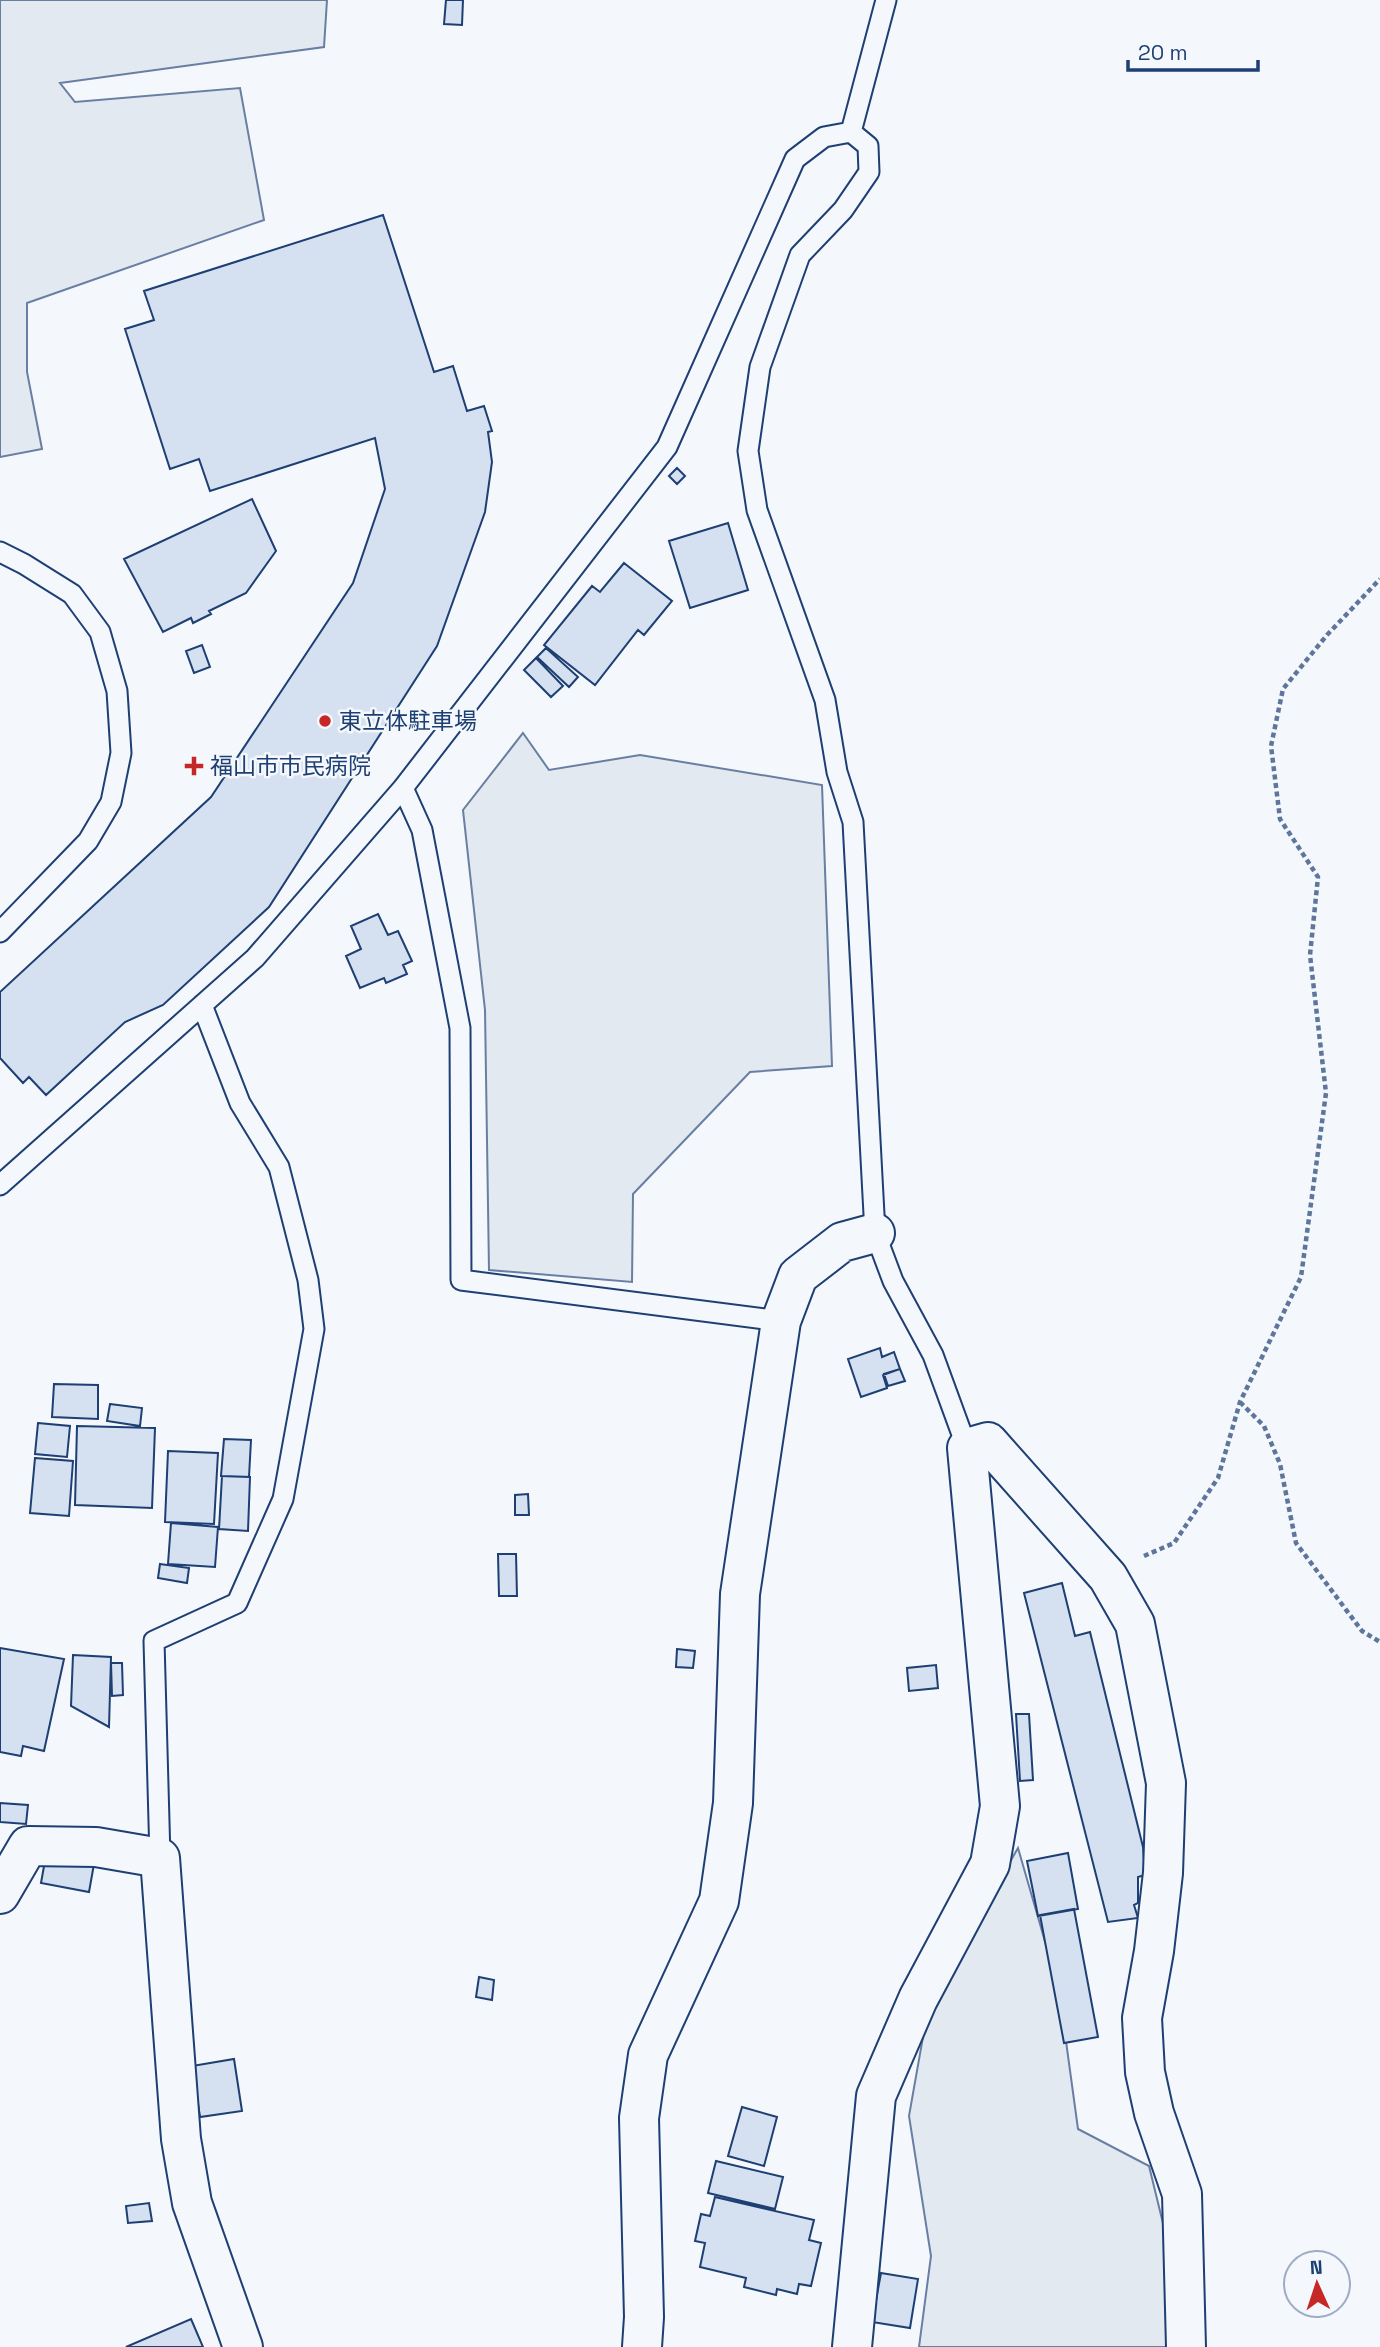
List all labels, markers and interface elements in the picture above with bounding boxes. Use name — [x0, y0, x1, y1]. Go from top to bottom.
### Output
scale bar — [1128, 28, 1258, 72]
text: 20 m — [1138, 39, 1188, 66]
place label: 東立体駐車場 — [339, 706, 477, 736]
marker: 東立体駐車場 — [317, 713, 333, 729]
place label: 福山市市民病院 — [210, 751, 371, 781]
marker: 福山市市民病院 — [184, 756, 204, 776]
north arrow — [1282, 2249, 1352, 2319]
text: N — [1309, 2255, 1323, 2280]

